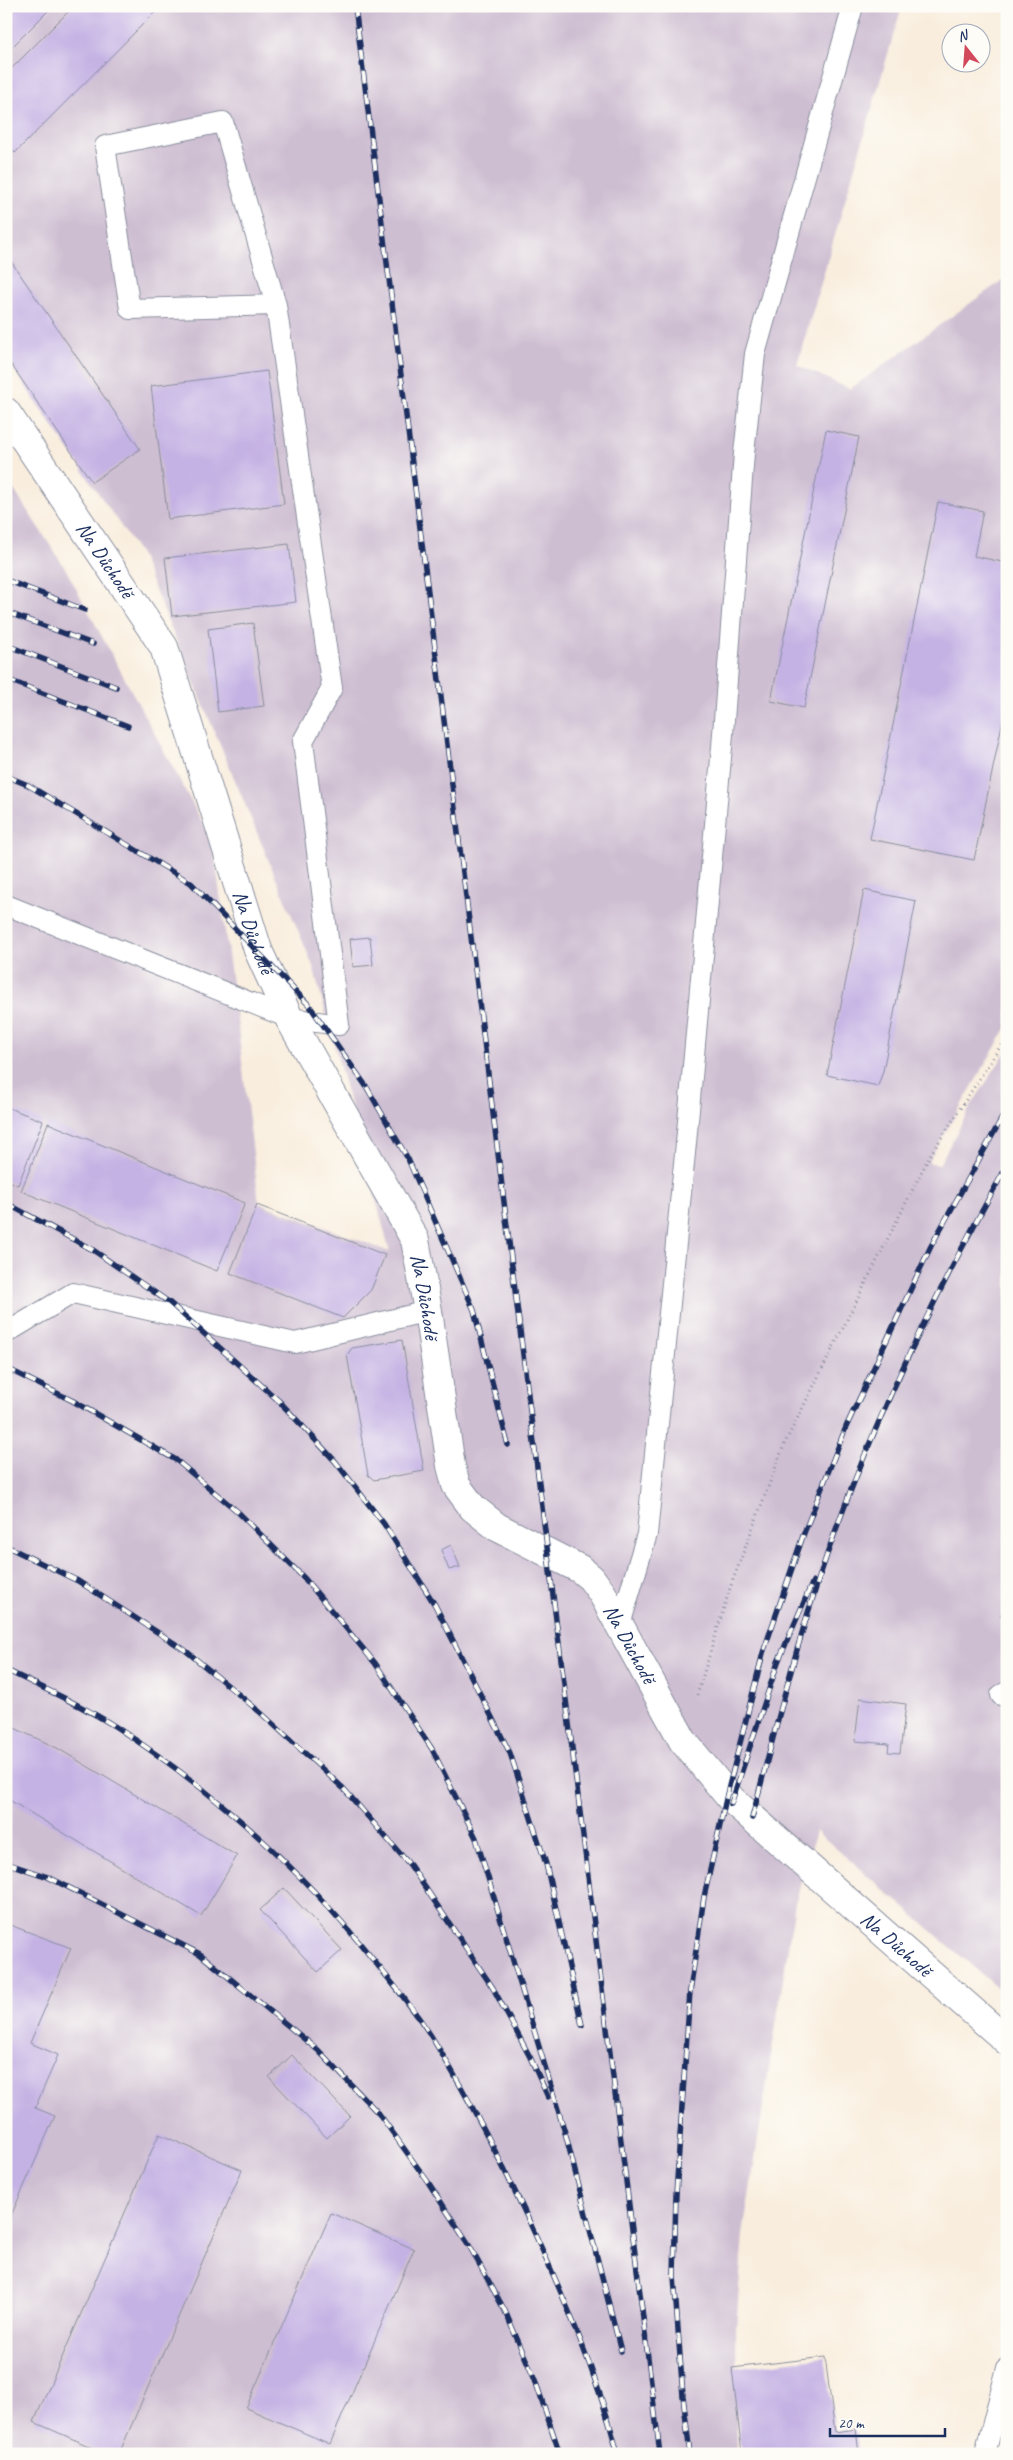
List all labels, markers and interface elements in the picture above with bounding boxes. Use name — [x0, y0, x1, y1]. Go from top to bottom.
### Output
north arrow — [940, 22, 990, 72]
text: N — [956, 26, 971, 45]
street label: Na Důchodě — [70, 517, 142, 605]
street label: Na Důchodě — [227, 887, 281, 981]
street label: Na Důchodě — [405, 1252, 446, 1344]
street label: Na Důchodě — [598, 1600, 663, 1691]
street label: Na Důchodě — [855, 1906, 940, 1984]
scale bar — [830, 2405, 946, 2437]
text: 20 m — [838, 2414, 865, 2433]

